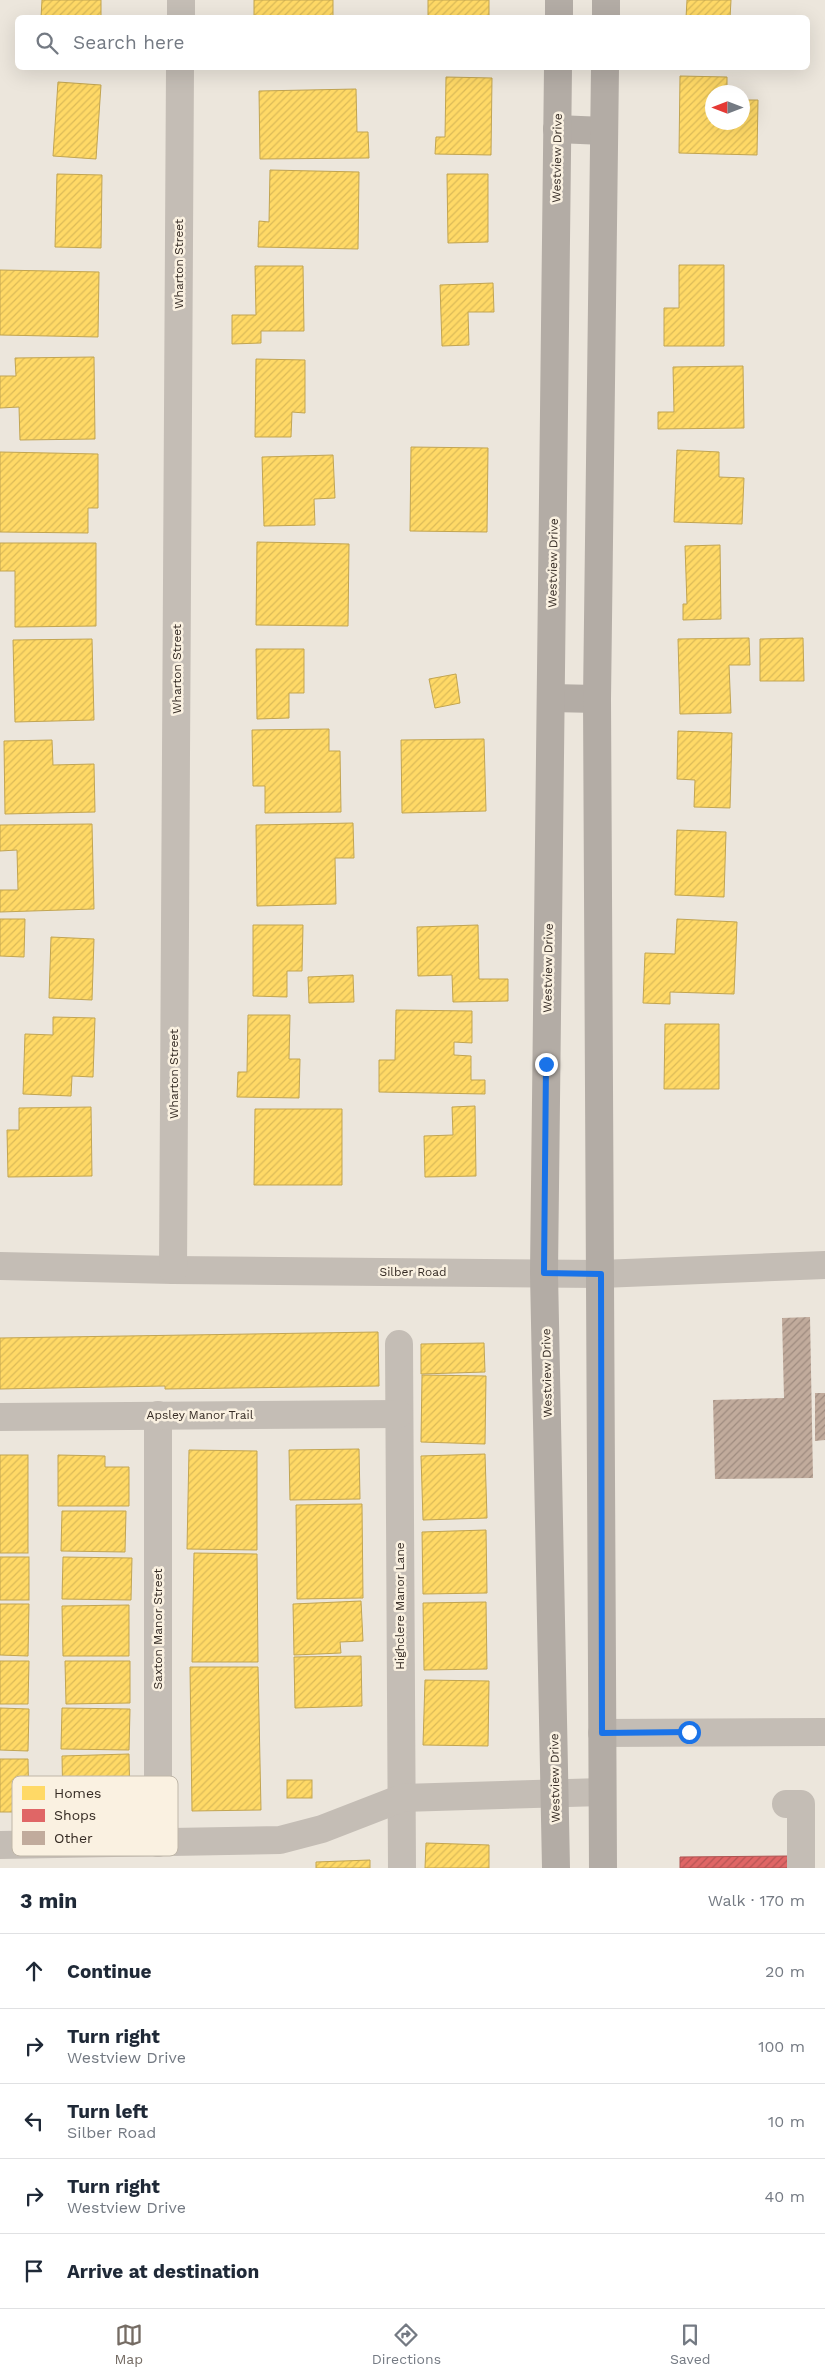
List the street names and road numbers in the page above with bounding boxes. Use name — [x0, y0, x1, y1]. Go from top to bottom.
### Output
street label: Westview Drive — [549, 113, 565, 203]
street label: Wharton Street — [172, 219, 186, 309]
street label: Westview Drive — [545, 518, 561, 608]
street label: Wharton Street — [170, 624, 184, 714]
street label: Westview Drive — [540, 923, 556, 1013]
street label: Wharton Street — [167, 1029, 181, 1119]
street label: Silber Road — [380, 1265, 446, 1279]
street label: Westview Drive — [539, 1328, 555, 1418]
street label: Apsley Manor Trail — [147, 1408, 254, 1422]
street label: Highclere Manor Lane — [393, 1542, 407, 1670]
street label: Saxton Manor Street — [151, 1569, 165, 1689]
street label: Westview Drive — [547, 1733, 563, 1823]

